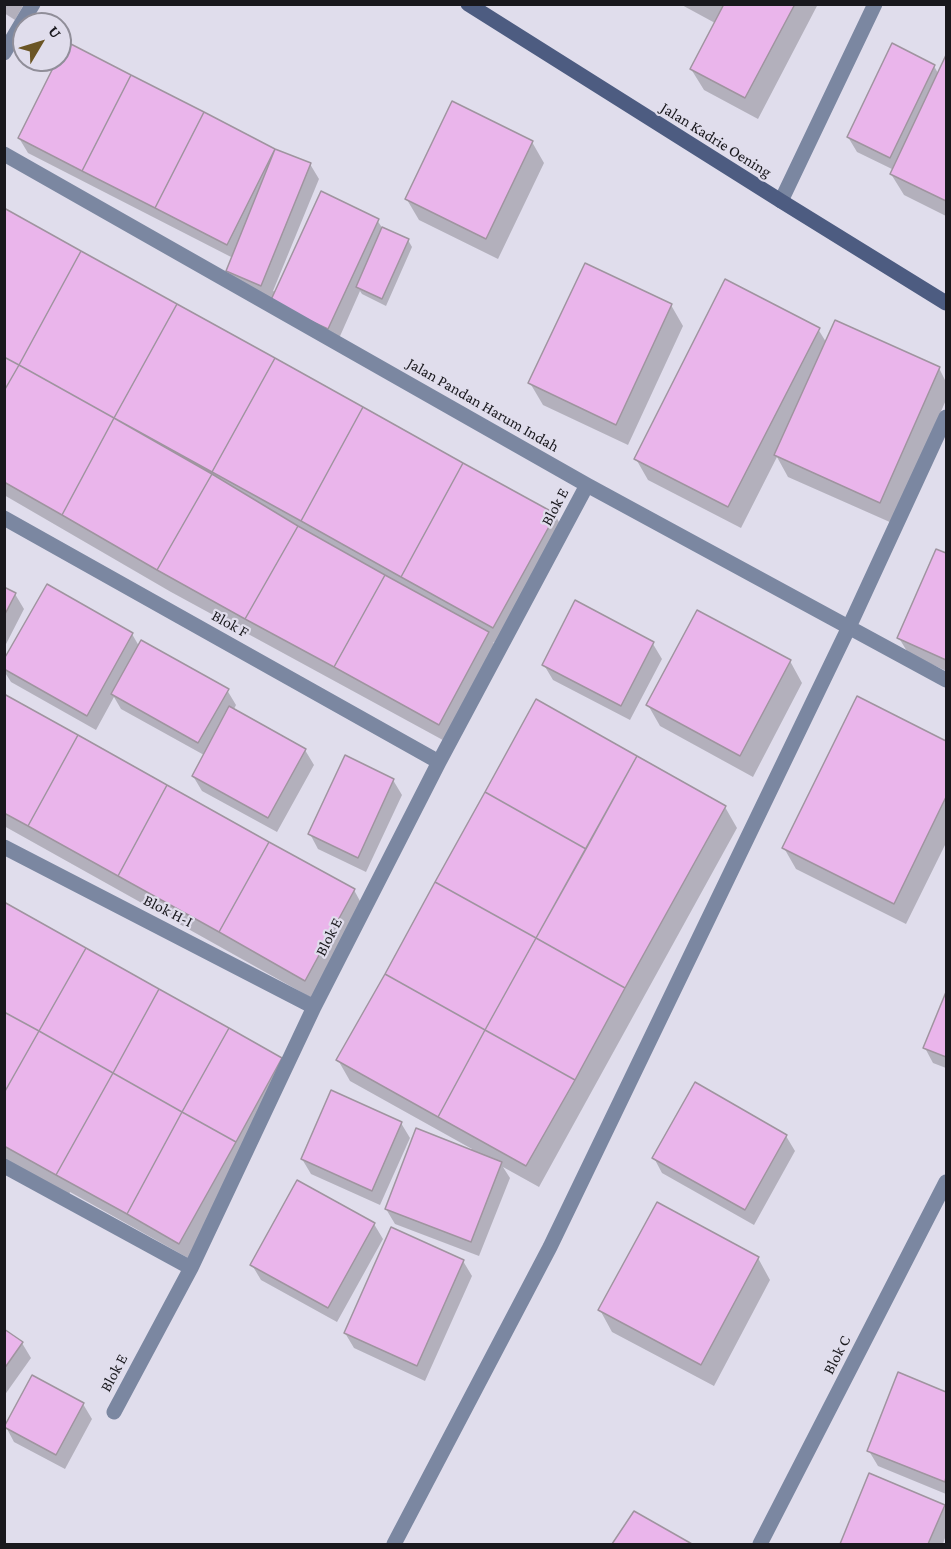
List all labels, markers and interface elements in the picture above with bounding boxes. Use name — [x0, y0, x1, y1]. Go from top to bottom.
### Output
north arrow — [12, 12, 72, 72]
text: U — [45, 22, 65, 41]
street label: Jalan Kadrie Oening — [657, 98, 775, 182]
street label: Jalan Pandan Harum Indah — [404, 354, 562, 456]
street label: Blok E — [537, 485, 573, 529]
street label: Blok F — [208, 606, 252, 642]
street label: Blok H-I — [140, 890, 196, 932]
street label: Blok E — [311, 915, 347, 959]
street label: Blok C — [819, 1332, 855, 1378]
street label: Blok E — [96, 1351, 132, 1395]

